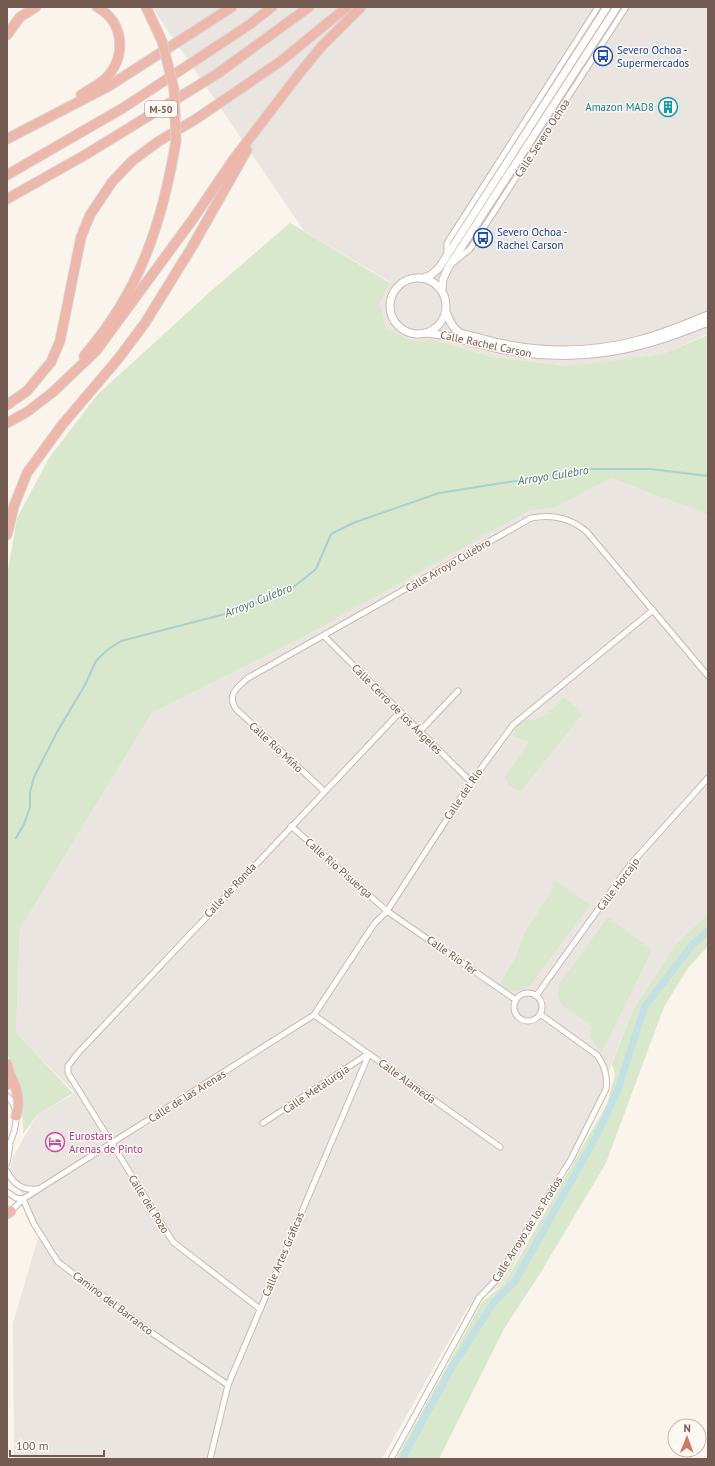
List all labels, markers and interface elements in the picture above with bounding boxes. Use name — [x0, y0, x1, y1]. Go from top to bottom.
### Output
place label: Severo Ochoa - Supermercados — [617, 43, 690, 70]
bus stop icon: Severo Ochoa - Supermercados — [592, 45, 614, 67]
street label: Calle Severo Ochoa — [511, 96, 573, 180]
building icon: Amazon MAD8 — [657, 96, 679, 118]
place label: Amazon MAD8 — [585, 100, 654, 114]
road number: M-50 — [145, 101, 177, 117]
place label: Severo Ochoa - Rachel Carson — [497, 225, 567, 252]
bus stop icon: Severo Ochoa - Rachel Carson — [472, 227, 494, 249]
street label: Calle Rachel Carson — [439, 327, 533, 361]
water label: Arroyo Culebro — [515, 462, 590, 488]
street label: Calle Arroyo Culebro — [403, 535, 493, 595]
water label: Arroyo Culebro — [221, 580, 294, 621]
street label: Calle Cerro de los Ángeles — [349, 661, 445, 757]
street label: Calle Río Miño — [246, 719, 306, 775]
street label: Calle del Río — [441, 765, 485, 823]
street label: Calle Río Pisuerga — [302, 835, 376, 901]
street label: Calle Horcajo — [594, 855, 643, 913]
street label: Calle de Ronda — [201, 860, 259, 920]
street label: Calle Río Ter — [424, 933, 480, 978]
street label: Calle Alameda — [376, 1056, 438, 1106]
street label: Calle Metalurgia — [280, 1062, 352, 1116]
street label: Calle de las Arenas — [146, 1066, 229, 1125]
place label: Eurostars Arenas de Pinto — [69, 1129, 143, 1156]
hotel icon: Eurostars Arenas de Pinto — [44, 1131, 66, 1153]
street label: Calle del Pozo — [126, 1172, 173, 1236]
street label: Calle Arroyo de los Prados — [489, 1173, 566, 1285]
street label: Calle Artes Gráficas — [259, 1209, 307, 1298]
street label: Camino del Barranco — [70, 1268, 156, 1338]
north arrow — [667, 1418, 707, 1458]
text: N — [683, 1421, 691, 1435]
scale bar — [10, 1432, 104, 1458]
text: 100 m — [16, 1438, 49, 1453]

